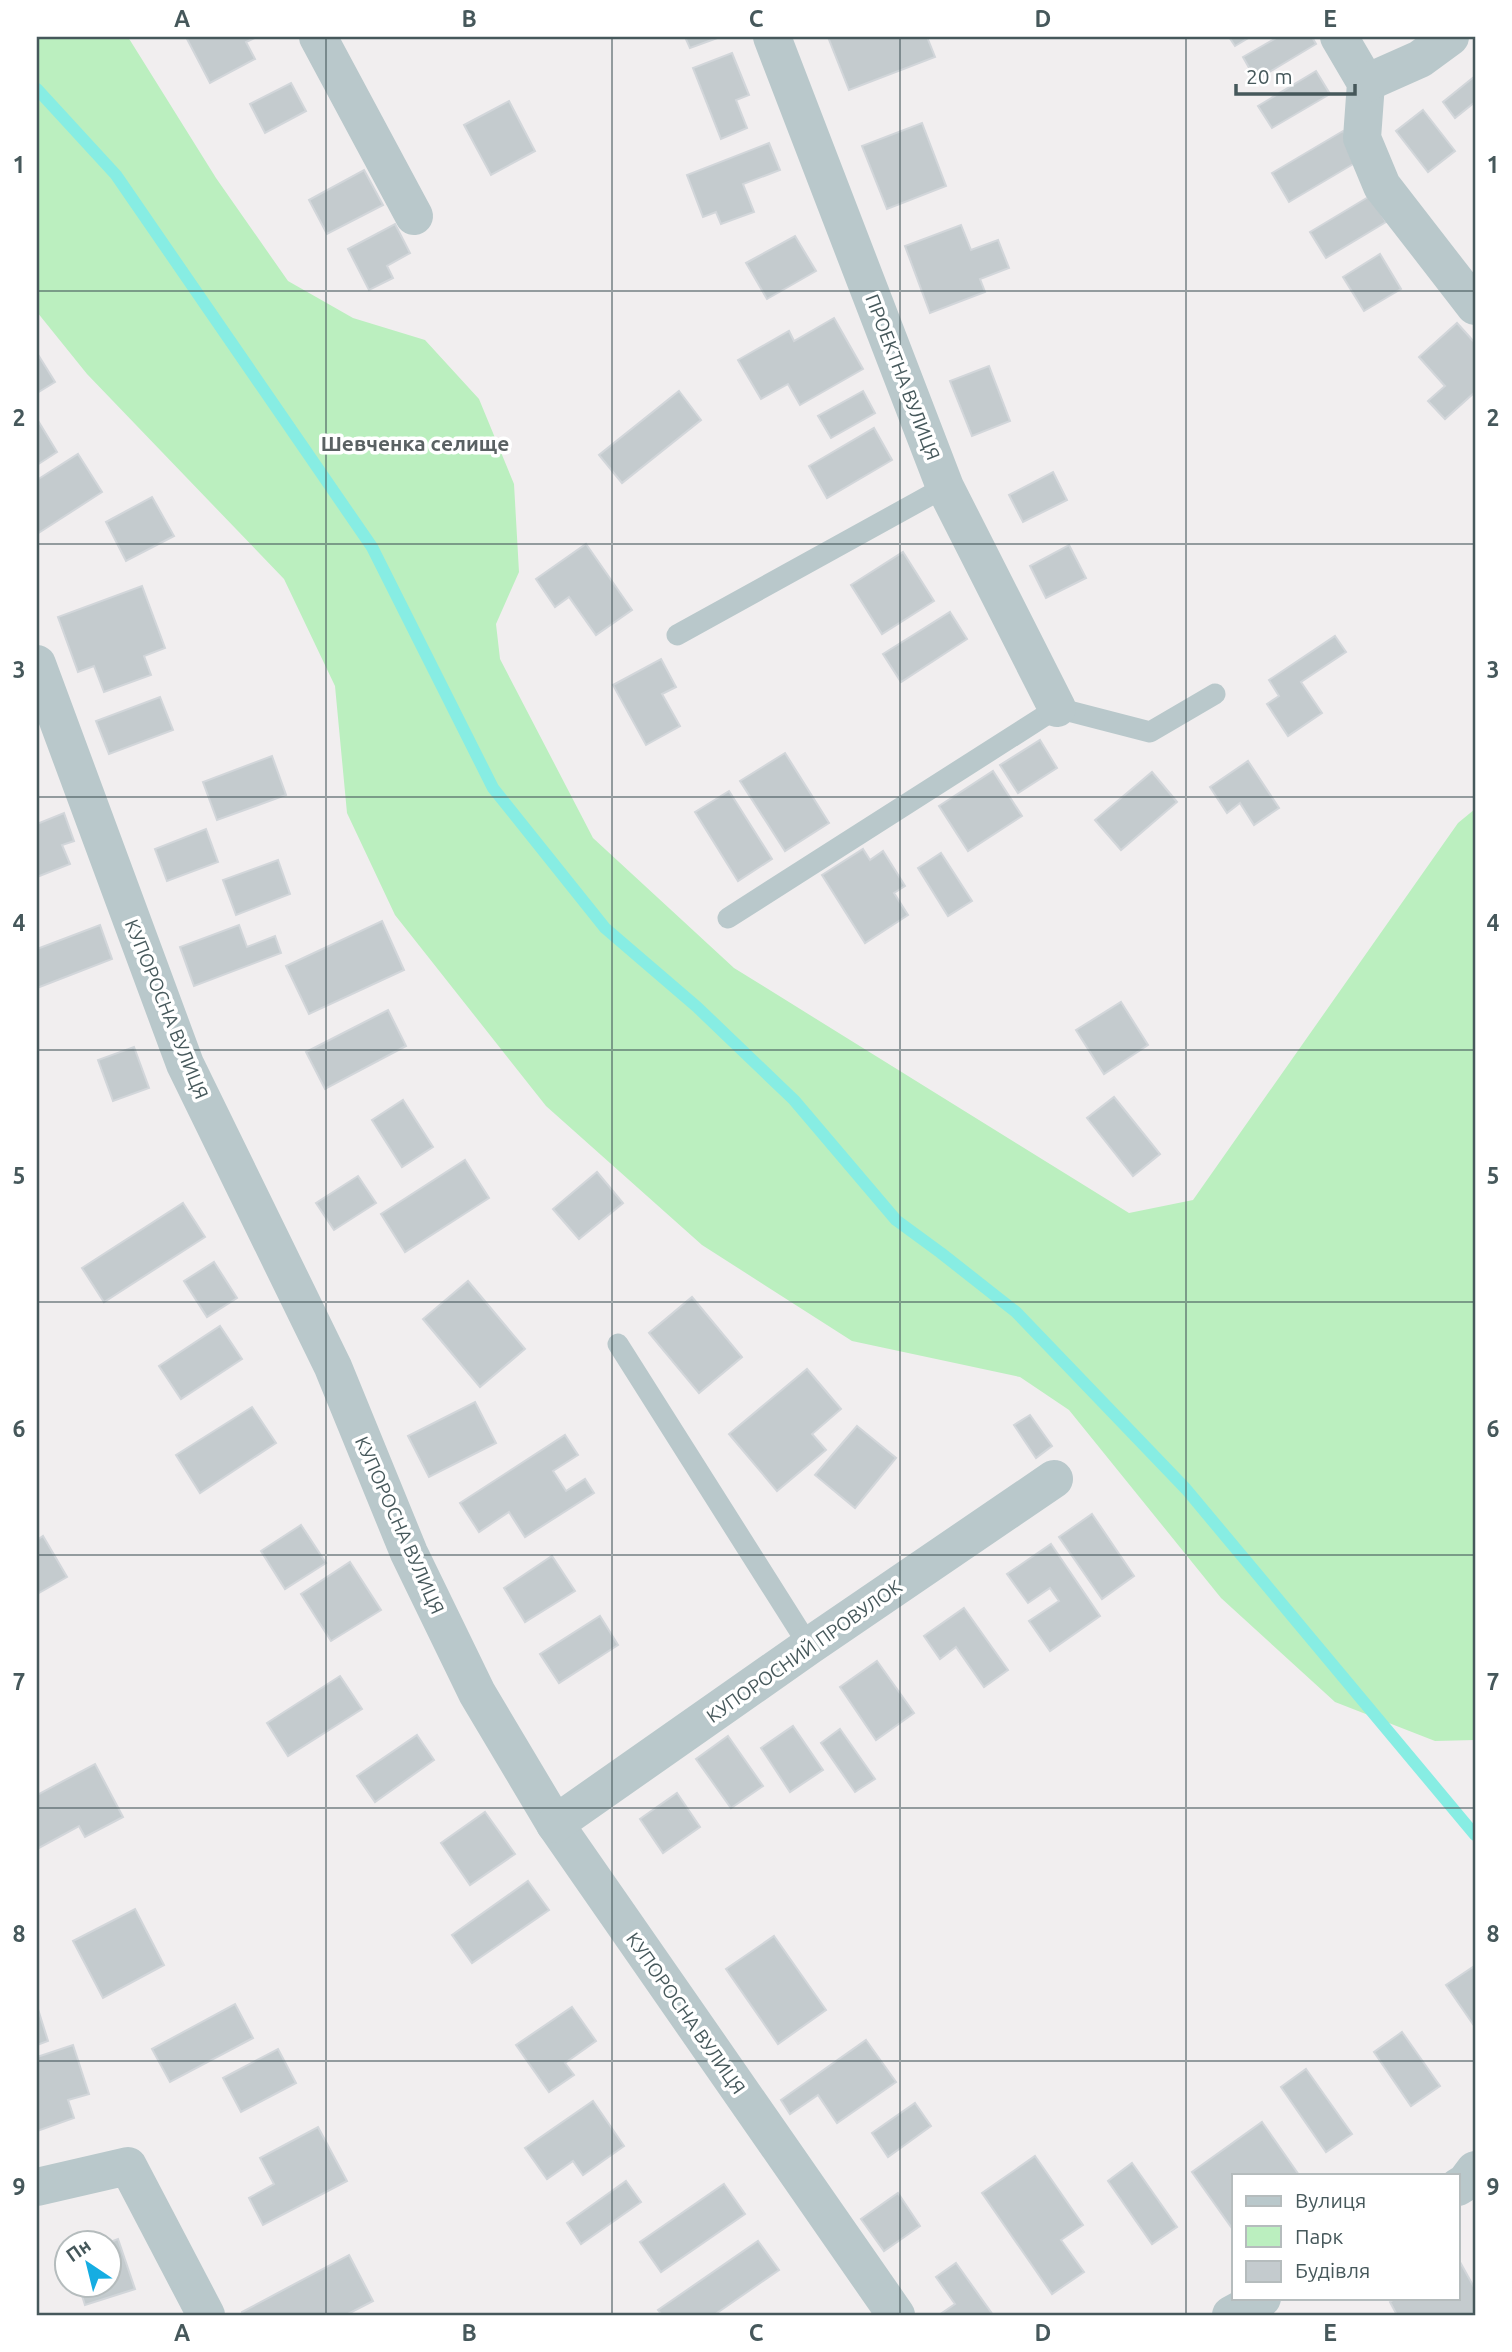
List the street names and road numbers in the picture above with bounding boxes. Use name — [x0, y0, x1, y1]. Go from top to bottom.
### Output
street label: ПРОЕКТНА ВУЛИЦЯ — [861, 291, 945, 463]
street label: КУПОРОСНА ВУЛИЦЯ — [121, 916, 213, 1102]
street label: КУПОРОСНА ВУЛИЦЯ — [351, 1433, 449, 1617]
street label: КУПОРОСНИЙ ПРОВУЛОК — [702, 1575, 906, 1727]
street label: КУПОРОСНА ВУЛИЦЯ — [622, 1928, 750, 2098]

